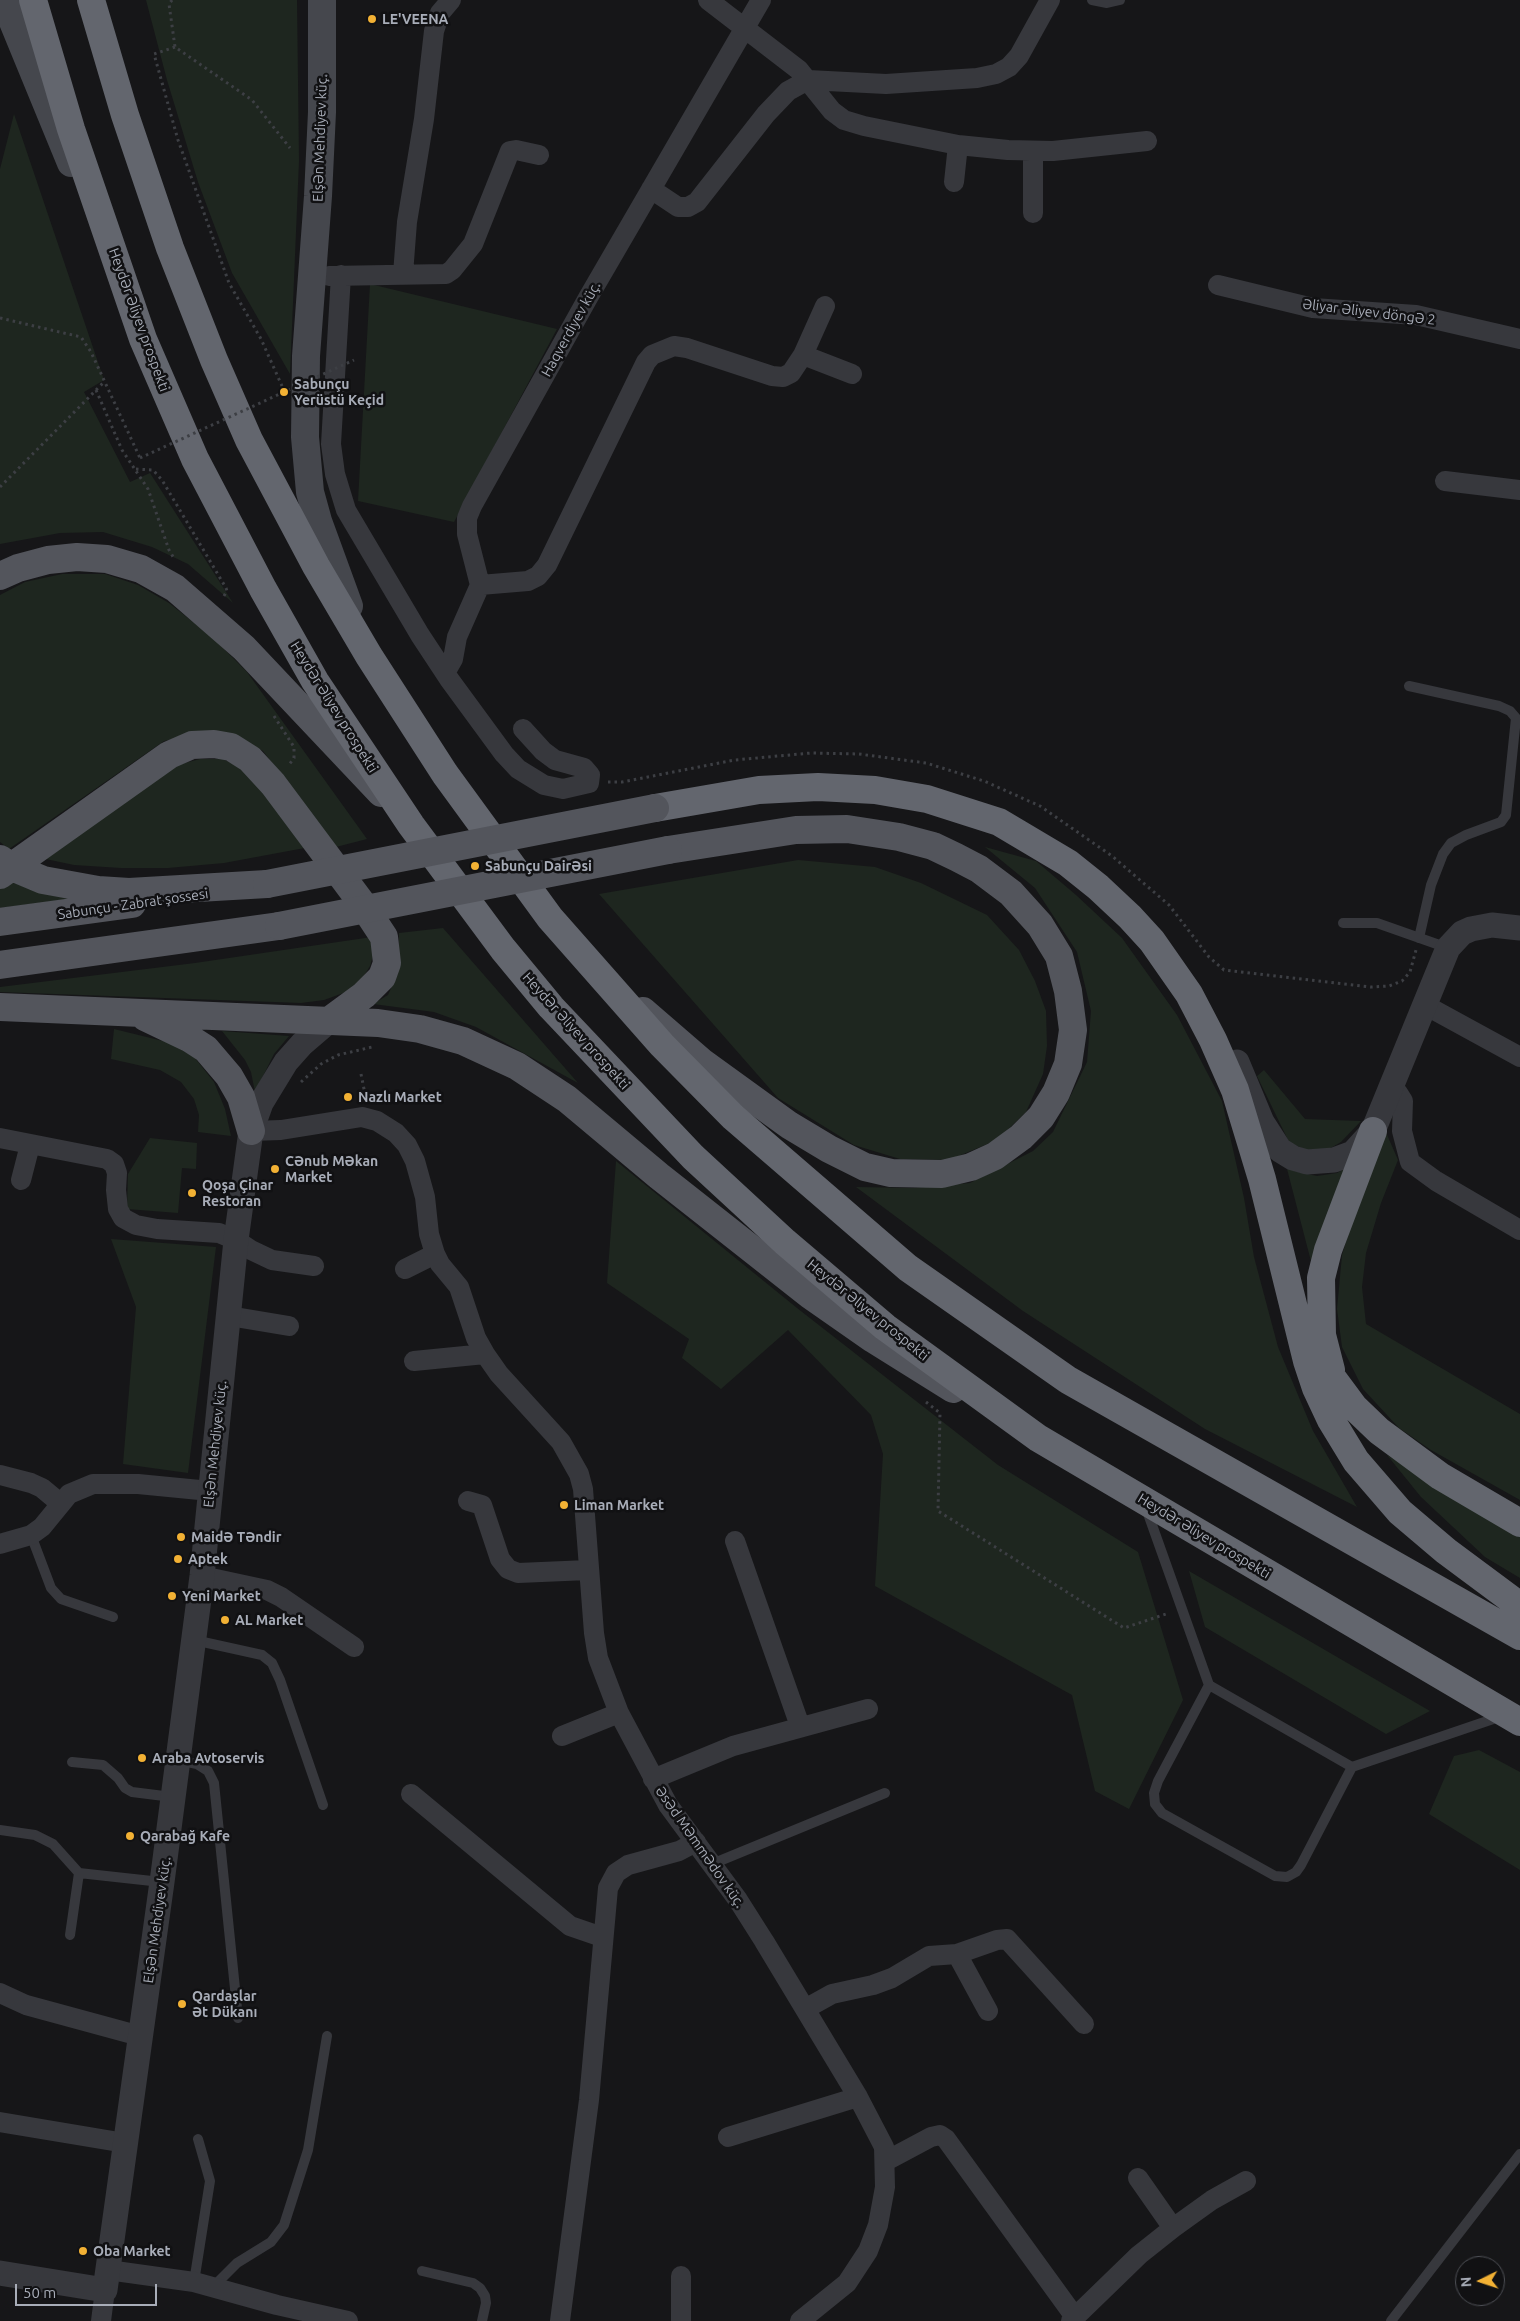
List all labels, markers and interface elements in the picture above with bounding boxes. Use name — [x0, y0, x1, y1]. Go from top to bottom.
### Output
place label: LE'VEENA — [382, 11, 448, 27]
marker: LE'VEENA — [366, 13, 378, 25]
street label: Elşən Mehdiyev küç. — [309, 74, 331, 202]
street label: Heydər Əliyev prospekti — [105, 246, 173, 394]
street label: Haqverdiyev küç. — [538, 279, 604, 379]
street label: Əliyar Əliyev döngə 2 — [1302, 296, 1436, 328]
place label: Sabunçu Yerüstü Keçid — [294, 376, 384, 408]
marker: Sabunçu Yerüstü Keçid — [278, 386, 290, 398]
street label: Heydər Əliyev prospekti — [287, 638, 381, 776]
place label: Sabunçu Dairəsi — [485, 858, 592, 874]
marker: Sabunçu Dairəsi — [469, 860, 481, 872]
street label: Sabunçu - Zabrat şossesi — [57, 885, 209, 923]
street label: Heydər Əliyev prospekti — [519, 969, 633, 1093]
place label: Nazlı Market — [358, 1089, 442, 1105]
marker: Nazlı Market — [342, 1091, 354, 1103]
place label: Cənub Məkan Market — [285, 1153, 378, 1186]
marker: Cənub Məkan Market — [269, 1163, 281, 1175]
place label: Qoşa Çinar Restoran — [202, 1177, 273, 1210]
marker: Qoşa Çinar Restoran — [186, 1187, 198, 1199]
street label: Heydər Əliyev prospekti — [804, 1256, 932, 1364]
street label: Elşən Mehdiyev küç. — [200, 1380, 230, 1508]
street label: Heydər Əliyev prospekti — [1135, 1490, 1273, 1582]
place label: Liman Market — [574, 1497, 664, 1513]
marker: Liman Market — [558, 1499, 570, 1511]
place label: Maidə Təndir — [191, 1529, 281, 1545]
marker: Maidə Təndir — [175, 1531, 187, 1543]
place label: Aptek — [188, 1551, 228, 1567]
marker: Aptek — [172, 1553, 184, 1565]
place label: Yeni Market — [182, 1588, 261, 1604]
marker: Yeni Market — [166, 1590, 178, 1602]
place label: AL Market — [235, 1612, 303, 1628]
marker: AL Market — [219, 1614, 231, 1626]
place label: Araba Avtoservis — [152, 1750, 264, 1766]
marker: Araba Avtoservis — [136, 1752, 148, 1764]
street label: Əsəd Məmmədov küç. — [652, 1783, 748, 1911]
place label: Qarabağ Kafe — [140, 1828, 230, 1844]
marker: Qarabağ Kafe — [124, 1830, 136, 1842]
street label: Elşən Mehdiyev küç. — [140, 1856, 174, 1984]
place label: Qardaşlar Ət Dükanı — [192, 1988, 257, 2020]
marker: Qardaşlar Ət Dükanı — [176, 1998, 188, 2010]
place label: Oba Market — [93, 2243, 171, 2259]
marker: Oba Market — [77, 2245, 89, 2257]
north arrow — [1455, 2256, 1505, 2306]
scale bar — [18, 2274, 160, 2306]
text: N — [1458, 2276, 1474, 2288]
text: 50 m — [23, 2284, 56, 2301]

